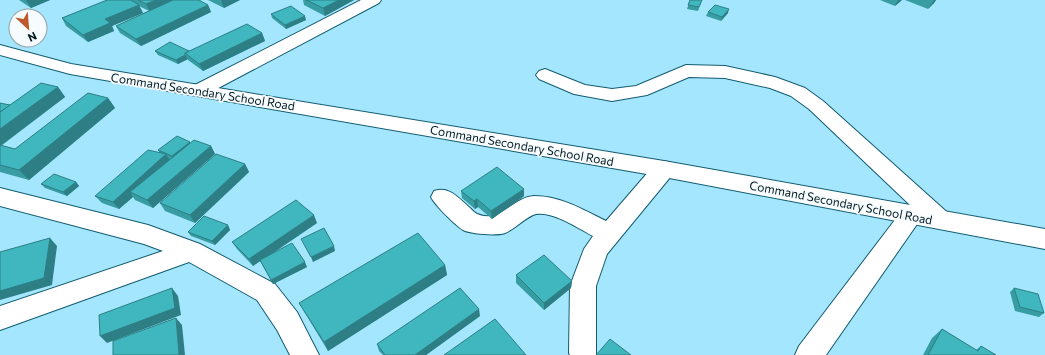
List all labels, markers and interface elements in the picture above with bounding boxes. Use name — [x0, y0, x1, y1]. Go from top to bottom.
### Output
north arrow — [8, 8, 48, 48]
text: N — [26, 30, 39, 45]
street label: Command Secondary School Road — [110, 70, 296, 112]
street label: Command Secondary School Road — [429, 122, 615, 168]
street label: Command Secondary School Road — [748, 177, 934, 227]

